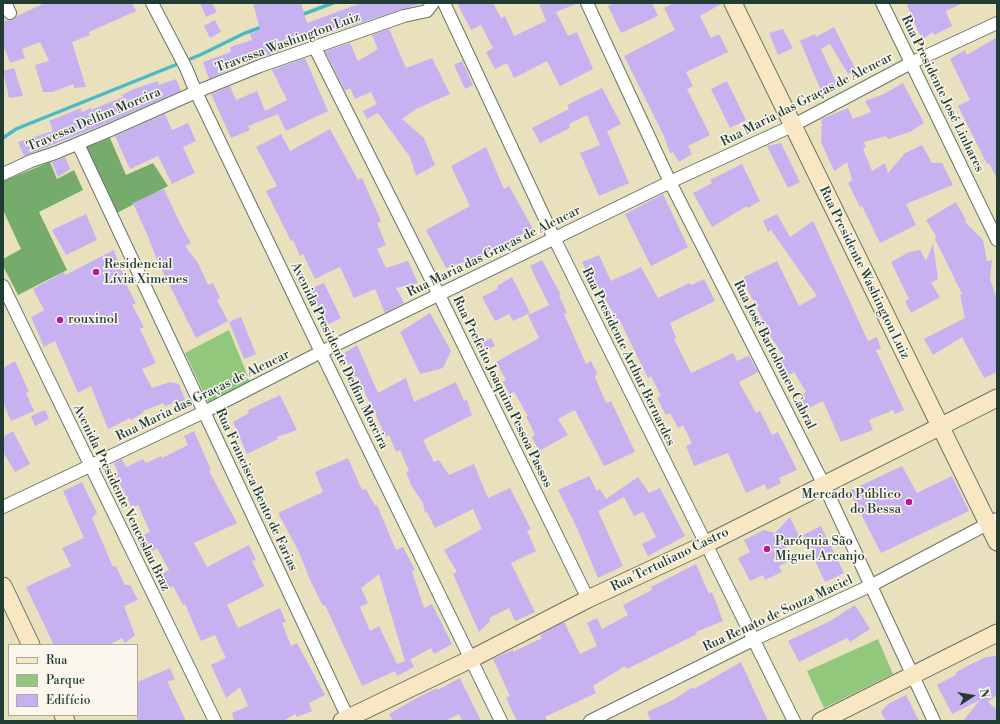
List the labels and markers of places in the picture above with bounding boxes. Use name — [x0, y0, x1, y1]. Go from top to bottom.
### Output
place label: Residencial Lívia Ximenes — [104, 257, 188, 288]
marker: Residencial Lívia Ximenes — [91, 267, 101, 277]
place label: rouxinol — [68, 312, 118, 328]
marker: rouxinol — [55, 315, 65, 325]
place label: Mercado Público do Bessa — [801, 487, 901, 518]
marker: Mercado Público do Bessa — [904, 497, 914, 507]
place label: Paróquia São Miguel Arcanjo — [775, 534, 865, 565]
marker: Paróquia São Miguel Arcanjo — [762, 544, 772, 554]

